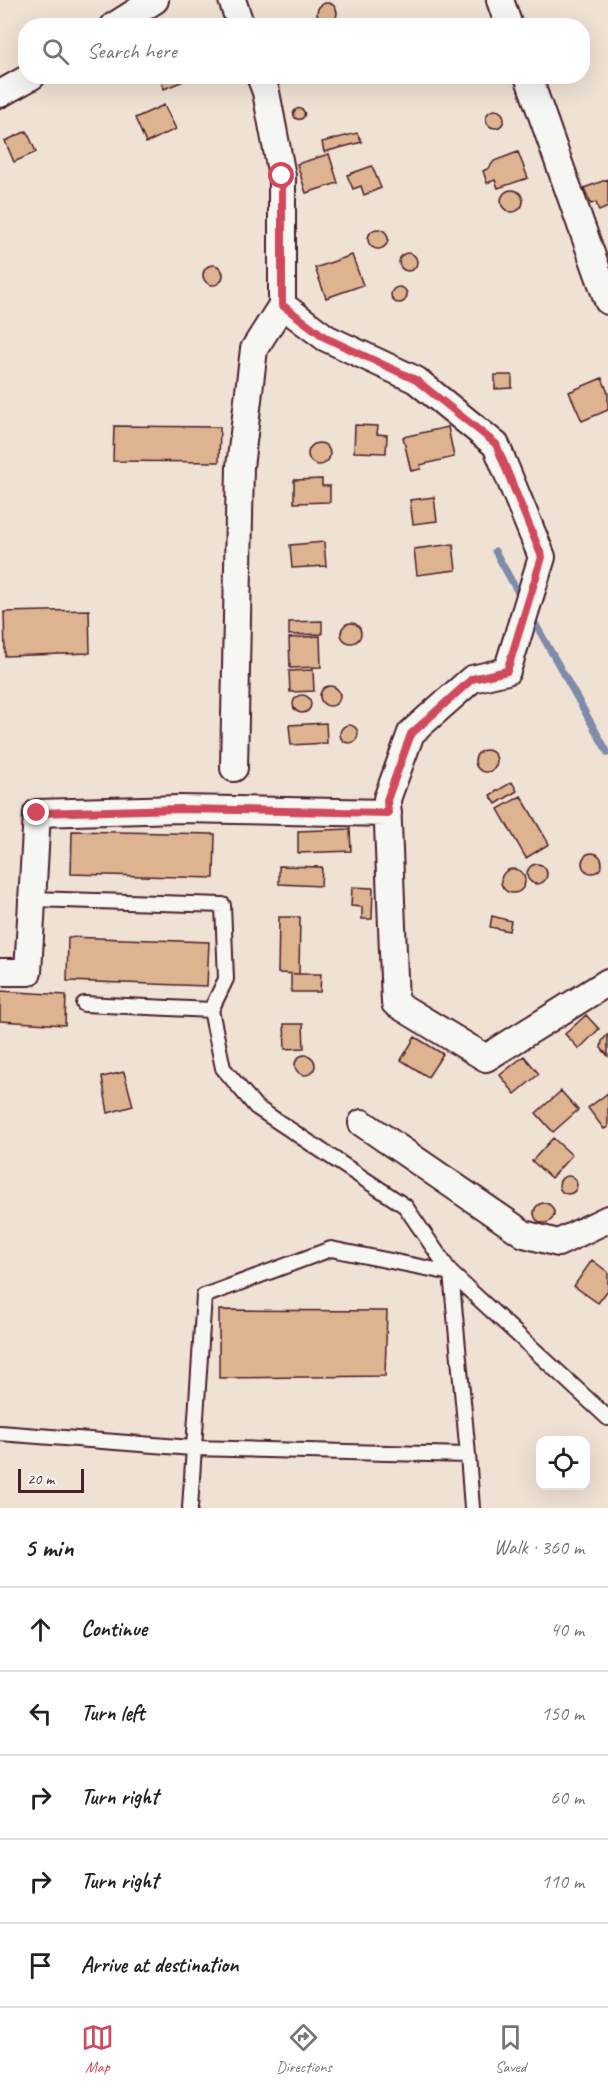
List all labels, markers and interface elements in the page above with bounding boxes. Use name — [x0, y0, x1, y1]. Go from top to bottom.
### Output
search box — [18, 18, 590, 84]
icon: search — [39, 35, 72, 68]
text: Search here — [87, 37, 177, 65]
route start — [268, 162, 294, 188]
route end — [23, 799, 49, 825]
map controls — [536, 1436, 590, 1490]
button: locate — [536, 1436, 590, 1490]
scale bar — [18, 1466, 84, 1494]
text: 20 m — [27, 1469, 54, 1489]
text: 5 min — [24, 1531, 73, 1564]
text: Walk · 360 m — [494, 1535, 584, 1560]
icon: ahead — [24, 1613, 57, 1646]
text: Continue — [81, 1615, 147, 1643]
text: 40 m — [550, 1617, 584, 1642]
icon: left — [24, 1697, 57, 1730]
text: Turn left — [81, 1699, 145, 1727]
text: 150 m — [541, 1701, 584, 1726]
icon: right — [24, 1781, 57, 1814]
text: Turn right — [81, 1783, 158, 1811]
text: 60 m — [550, 1785, 584, 1810]
icon: right — [24, 1865, 57, 1898]
text: Turn right — [81, 1867, 158, 1895]
text: 110 m — [541, 1869, 584, 1894]
icon: arrive — [24, 1949, 57, 1982]
text: Arrive at destination — [81, 1951, 238, 1979]
tab: Map — [81, 2021, 114, 2077]
tab: Directions — [276, 2021, 332, 2077]
tab: Saved — [494, 2021, 527, 2077]

